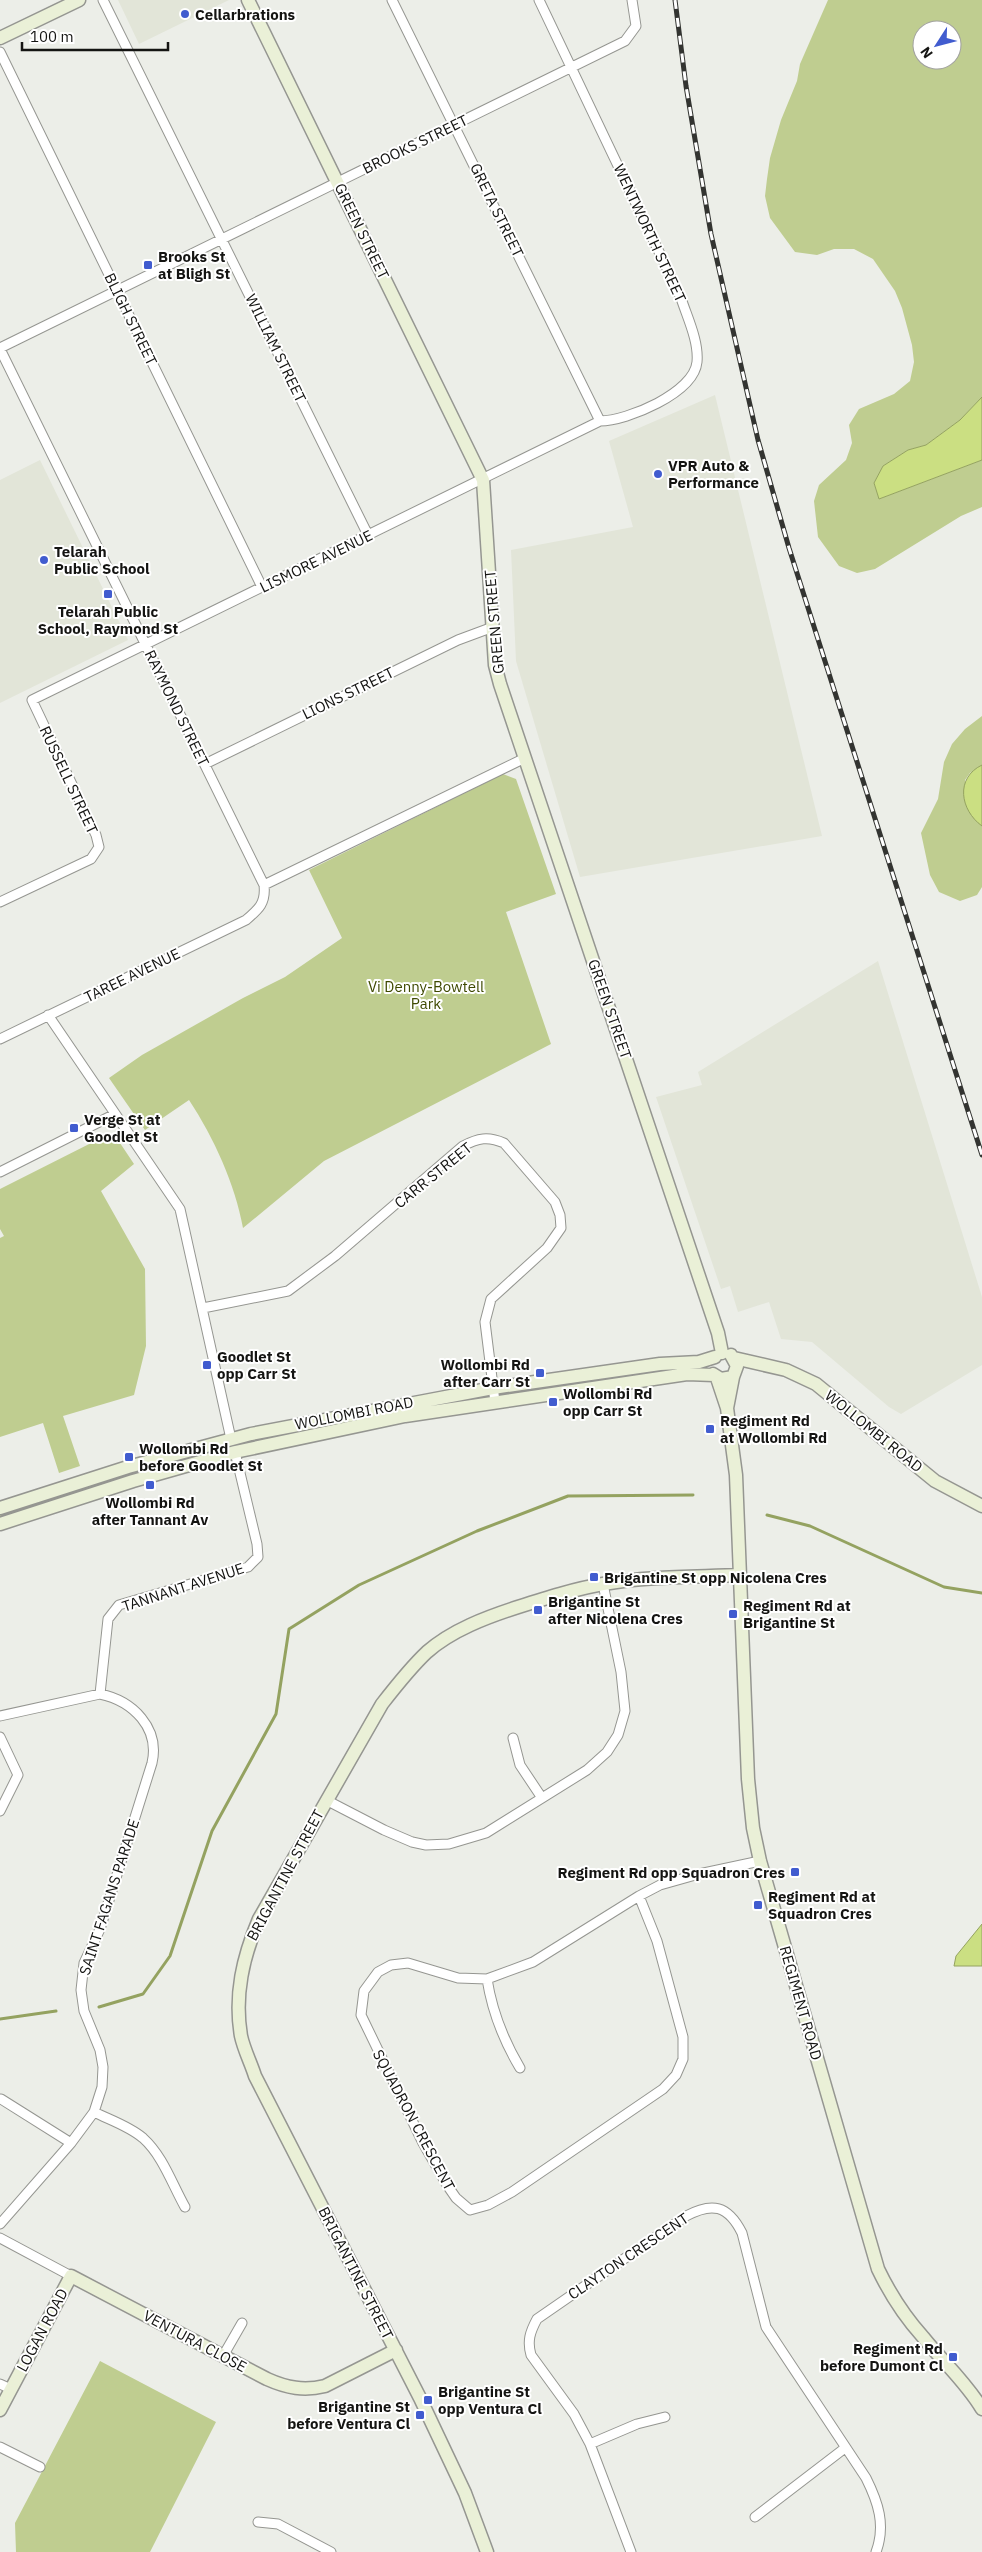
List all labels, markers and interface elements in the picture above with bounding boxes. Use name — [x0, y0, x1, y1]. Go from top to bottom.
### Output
place label: Cellarbrations — [195, 5, 296, 24]
marker: Cellarbrations — [179, 8, 191, 20]
scale bar — [22, 20, 169, 52]
north arrow — [912, 20, 962, 70]
text: 100 m — [30, 27, 74, 46]
text: N — [916, 43, 937, 62]
street label: BROOKS STREET — [359, 110, 471, 178]
street label: GRETA STREET — [466, 160, 528, 261]
street label: WENTWORTH STREET — [610, 161, 691, 305]
street label: GREEN STREET — [331, 180, 394, 282]
place label: Brooks St at Bligh St — [158, 247, 231, 283]
marker: Brooks St at Bligh St — [142, 259, 154, 271]
street label: BLIGH STREET — [100, 270, 162, 369]
street label: WILLIAM STREET — [241, 291, 311, 406]
place label: VPR Auto & Performance — [668, 456, 759, 492]
marker: VPR Auto & Performance — [652, 468, 664, 480]
street label: LISMORE AVENUE — [256, 525, 376, 597]
place label: Telarah Public School — [54, 542, 150, 578]
marker: Telarah Public School — [38, 554, 50, 566]
street label: GREEN STREET — [480, 569, 508, 675]
marker: Telarah Public School, Raymond St — [102, 588, 114, 600]
place label: Telarah Public School, Raymond St — [38, 602, 179, 638]
street label: RAYMOND STREET — [141, 647, 214, 770]
street label: LIONS STREET — [299, 662, 397, 723]
street label: RUSSELL STREET — [36, 723, 102, 837]
street label: TAREE AVENUE — [81, 944, 183, 1006]
street label: GREEN STREET — [584, 957, 636, 1062]
park label: Vi Denny-Bowtell Park — [368, 977, 484, 1013]
place label: Verge St at Goodlet St — [84, 1110, 161, 1146]
marker: Verge St at Goodlet St — [68, 1122, 80, 1134]
street label: CARR STREET — [390, 1138, 476, 1212]
place label: Goodlet St opp Carr St — [217, 1347, 296, 1383]
place label: Wollombi Rd after Carr St — [441, 1355, 530, 1391]
marker: Goodlet St opp Carr St — [201, 1359, 213, 1371]
marker: Wollombi Rd after Carr St — [534, 1367, 546, 1379]
place label: Wollombi Rd opp Carr St — [563, 1384, 652, 1420]
street label: WOLLOMBI ROAD — [821, 1386, 927, 1476]
street label: WOLLOMBI ROAD — [293, 1392, 415, 1434]
marker: Wollombi Rd opp Carr St — [547, 1396, 559, 1408]
place label: Regiment Rd at Wollombi Rd — [720, 1411, 827, 1447]
marker: Regiment Rd at Wollombi Rd — [704, 1423, 716, 1435]
place label: Wollombi Rd before Goodlet St — [139, 1439, 263, 1475]
marker: Wollombi Rd before Goodlet St — [123, 1451, 135, 1463]
marker: Wollombi Rd after Tannant Av — [144, 1479, 156, 1491]
place label: Wollombi Rd after Tannant Av — [92, 1493, 208, 1529]
street label: TANNANT AVENUE — [120, 1558, 246, 1616]
place label: Brigantine St opp Nicolena Cres — [604, 1568, 827, 1587]
marker: Brigantine St opp Nicolena Cres — [588, 1571, 600, 1583]
place label: Brigantine St after Nicolena Cres — [548, 1592, 683, 1628]
place label: Regiment Rd at Brigantine St — [743, 1596, 851, 1632]
marker: Brigantine St after Nicolena Cres — [532, 1604, 544, 1616]
marker: Regiment Rd at Brigantine St — [727, 1608, 739, 1620]
street label: BRIGANTINE STREET — [242, 1806, 328, 1944]
street label: SAINT FAGANS PARADE — [75, 1816, 143, 1978]
place label: Regiment Rd opp Squadron Cres — [558, 1863, 785, 1882]
marker: Regiment Rd opp Squadron Cres — [789, 1866, 801, 1878]
place label: Regiment Rd at Squadron Cres — [768, 1887, 876, 1923]
marker: Regiment Rd at Squadron Cres — [752, 1899, 764, 1911]
street label: REGIMENT ROAD — [776, 1944, 826, 2062]
street label: SQUADRON CRESCENT — [369, 2046, 459, 2194]
street label: BRIGANTINE STREET — [314, 2204, 398, 2343]
street label: CLAYTON CRESCENT — [564, 2208, 692, 2303]
street label: LOGAN ROAD — [12, 2285, 72, 2375]
street label: VENTURA CLOSE — [140, 2306, 250, 2376]
place label: Regiment Rd before Dumont Cl — [820, 2339, 943, 2375]
marker: Regiment Rd before Dumont Cl — [947, 2351, 959, 2363]
place label: Brigantine St opp Ventura Cl — [438, 2382, 542, 2418]
marker: Brigantine St opp Ventura Cl — [422, 2394, 434, 2406]
place label: Brigantine St before Ventura Cl — [287, 2397, 410, 2433]
marker: Brigantine St before Ventura Cl — [414, 2409, 426, 2421]

